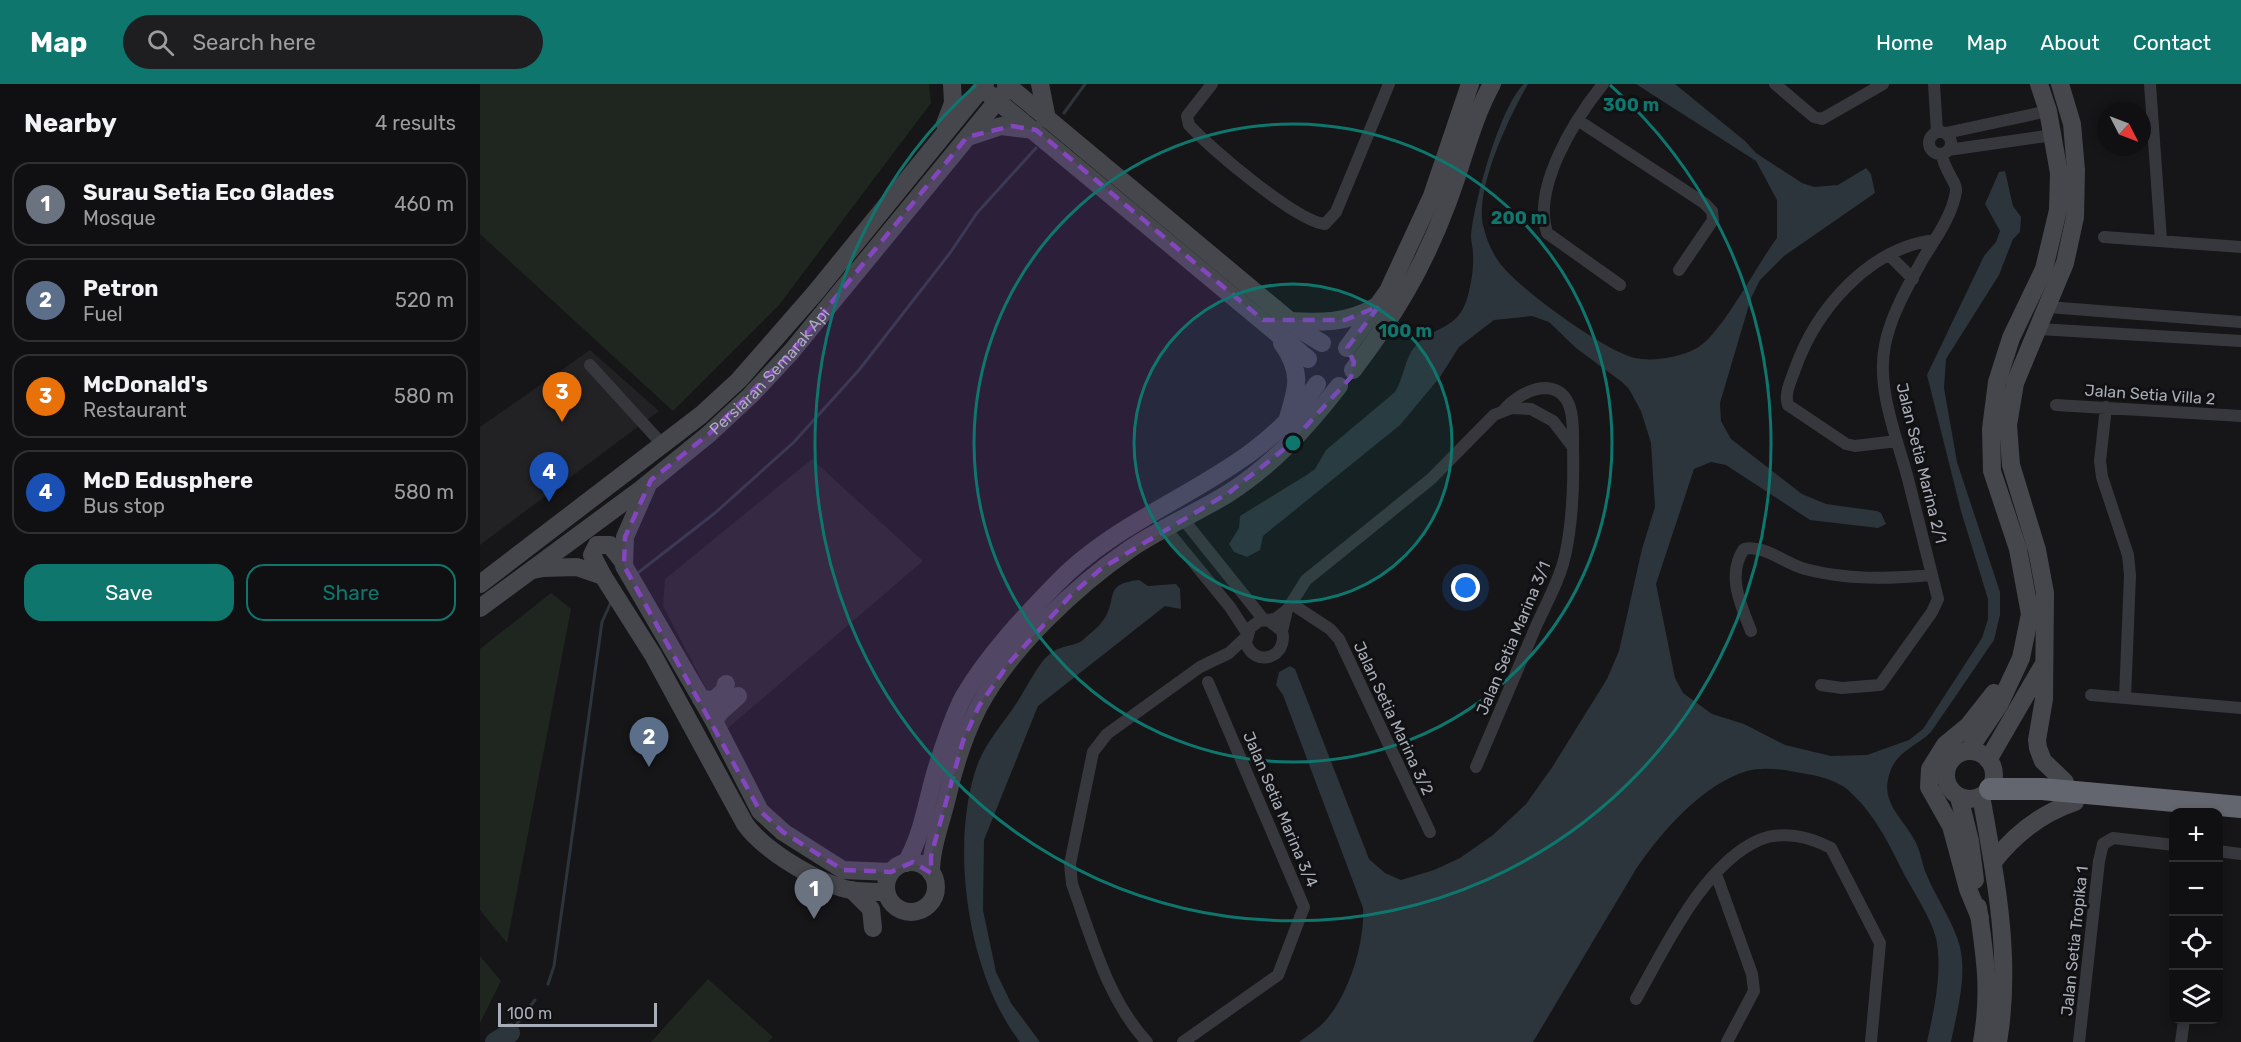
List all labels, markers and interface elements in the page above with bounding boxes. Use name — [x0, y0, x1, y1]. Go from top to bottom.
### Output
search box — [123, 15, 543, 69]
text: Map — [30, 26, 87, 59]
icon: search — [144, 26, 177, 59]
text: Search here — [192, 29, 316, 56]
text: Home — [1876, 30, 1933, 55]
text: Map — [1966, 30, 2007, 55]
text: About — [2040, 30, 2100, 55]
text: Contact — [2133, 30, 2211, 55]
text: 300 m — [1603, 94, 1659, 116]
north arrow — [2097, 102, 2151, 156]
text: Nearby — [24, 108, 117, 139]
text: 4 results — [375, 111, 456, 135]
text: Surau Setia Eco Glades — [83, 179, 334, 206]
text: 1 — [41, 192, 50, 216]
text: 460 m — [394, 192, 454, 216]
text: Mosque — [83, 206, 156, 230]
text: 200 m — [1491, 207, 1547, 229]
text: Petron — [83, 275, 159, 302]
text: 2 — [39, 288, 52, 312]
text: 520 m — [395, 288, 454, 312]
text: Fuel — [83, 302, 123, 326]
street label: Persiaran Semarak Api — [706, 304, 834, 439]
text: 100 m — [1378, 320, 1432, 342]
text: McDonald's — [83, 371, 208, 398]
pin: 3 — [542, 372, 581, 422]
street label: Jalan Setia Villa 2 — [2084, 380, 2216, 409]
street label: Jalan Setia Marina 2/1 — [1892, 381, 1951, 545]
text: 3 — [39, 384, 52, 408]
text: 580 m — [394, 384, 454, 408]
text: Restaurant — [83, 398, 187, 422]
centre of rings — [1283, 433, 1303, 453]
pin: 4 — [530, 452, 568, 502]
text: McD Edusphere — [83, 467, 253, 494]
text: 4 — [39, 480, 52, 504]
text: 580 m — [394, 480, 454, 504]
text: Bus stop — [83, 494, 165, 518]
street label: Jalan Setia Marina 3/1 — [1472, 559, 1554, 718]
button: Save — [24, 564, 234, 621]
button: Share — [246, 564, 456, 621]
your location — [1451, 573, 1480, 602]
street label: Jalan Setia Marina 3/2 — [1350, 638, 1438, 798]
pin: 2 — [630, 718, 668, 767]
street label: Jalan Setia Marina 3/4 — [1239, 729, 1322, 890]
map controls — [2169, 808, 2223, 1024]
button: + — [2169, 808, 2223, 862]
button: − — [2169, 862, 2223, 916]
street label: Jalan Setia Tropika 1 — [2057, 865, 2092, 1017]
pin: 1 — [794, 870, 834, 919]
button: locate — [2169, 916, 2223, 970]
button: layers — [2169, 970, 2223, 1024]
scale bar — [498, 1000, 657, 1028]
text: 100 m — [507, 1004, 552, 1023]

